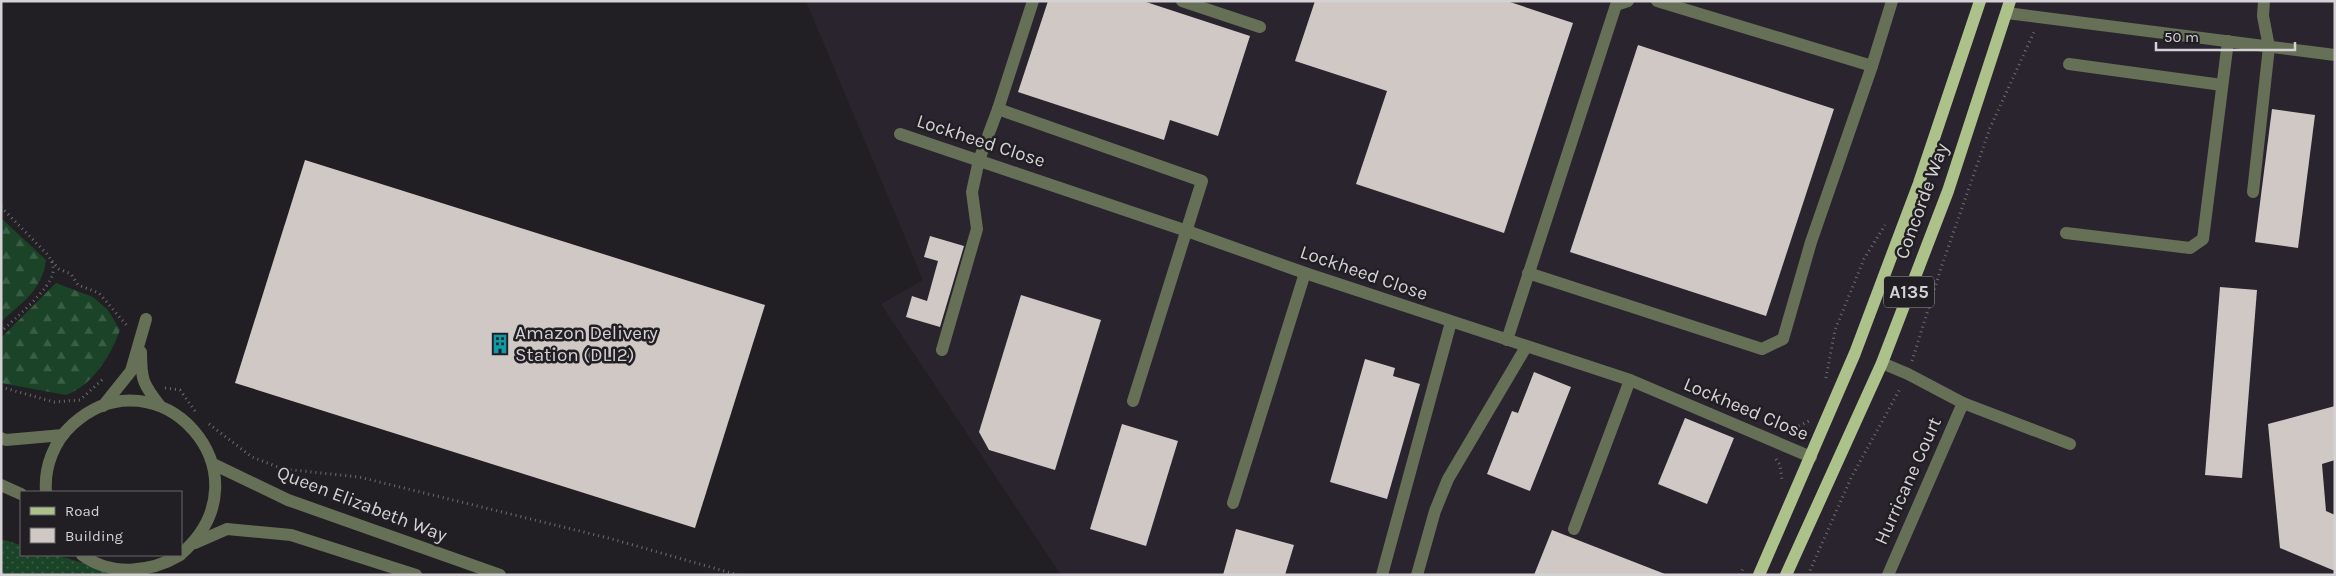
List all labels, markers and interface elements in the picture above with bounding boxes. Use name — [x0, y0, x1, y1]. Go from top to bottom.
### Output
scale bar — [2156, 20, 2295, 52]
text: 50 m — [2164, 28, 2199, 46]
street label: Lockheed Close — [914, 110, 1048, 172]
street label: Concorde Way — [1891, 140, 1953, 262]
street label: Lockheed Close — [1297, 241, 1431, 305]
road number: A135 — [1884, 276, 1934, 308]
place label: Amazon Delivery Station (DLI2) — [515, 322, 658, 366]
building icon: Amazon Delivery Station (DLI2) — [489, 333, 511, 355]
street label: Lockheed Close — [1680, 373, 1812, 445]
street label: Hurricane Court — [1870, 414, 1946, 548]
street label: Queen Elizabeth Way — [274, 461, 450, 547]
legend — [20, 491, 182, 556]
text: Road — [65, 502, 100, 520]
text: Building — [65, 527, 123, 545]

